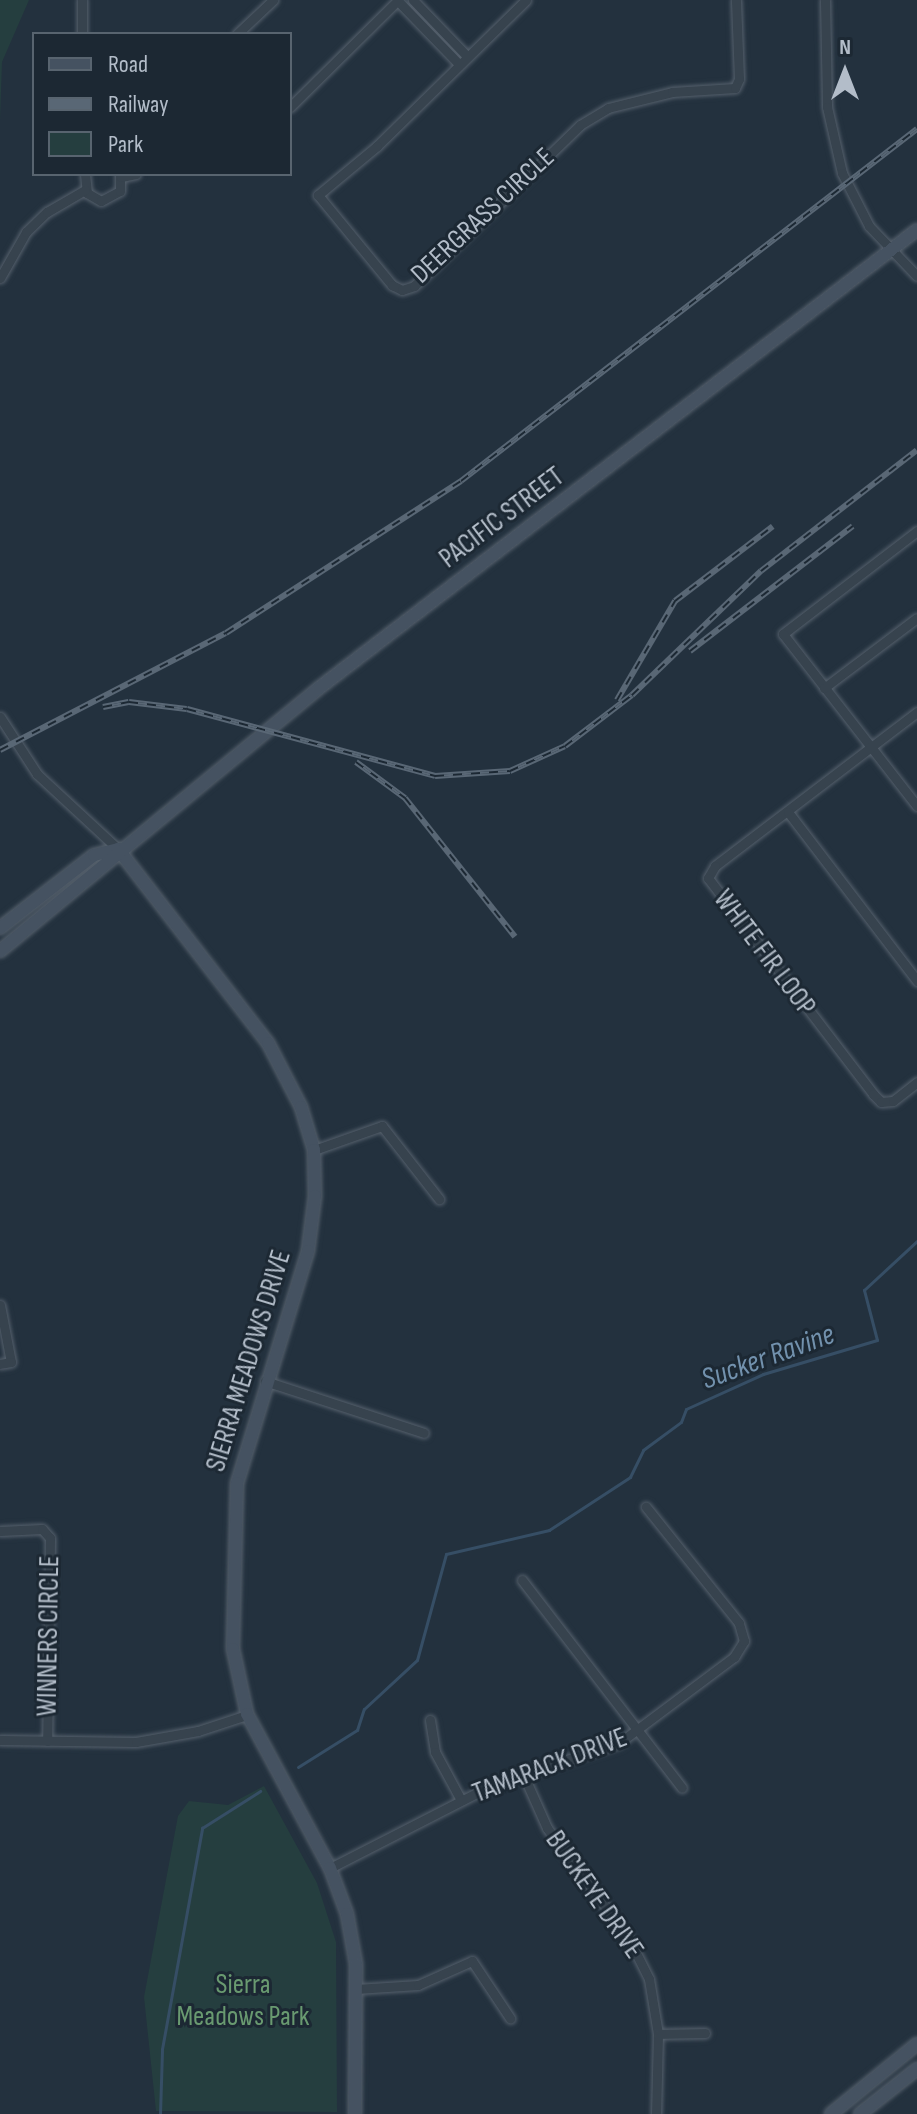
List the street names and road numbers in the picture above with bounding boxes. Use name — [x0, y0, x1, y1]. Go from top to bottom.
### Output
street label: DEERGRASS CIRCLE — [404, 141, 562, 291]
street label: PACIFIC STREET — [433, 460, 571, 576]
street label: WHITE FIR LOOP — [706, 883, 822, 1023]
street label: SIERRA MEADOWS DRIVE — [199, 1246, 299, 1476]
street label: WINNERS CIRCLE — [31, 1555, 67, 1717]
street label: TAMARACK DRIVE — [468, 1721, 632, 1811]
street label: BUCKEYE DRIVE — [538, 1825, 650, 1965]

